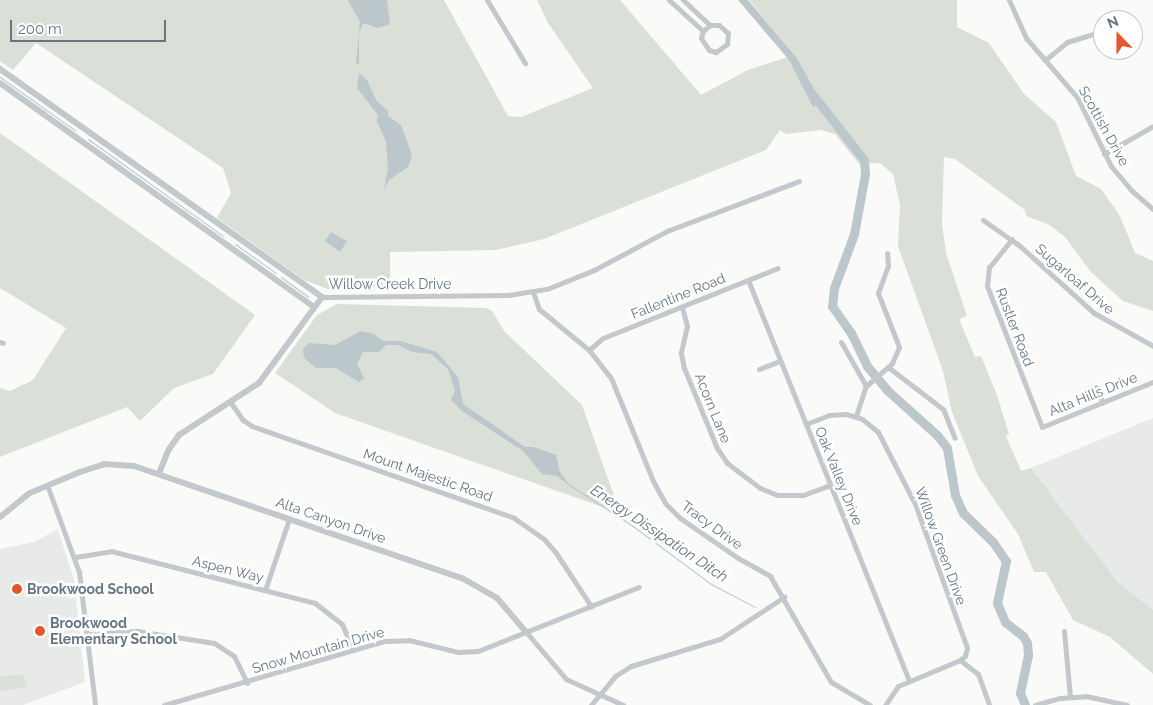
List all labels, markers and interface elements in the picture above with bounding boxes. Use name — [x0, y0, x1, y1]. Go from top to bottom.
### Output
scale bar — [12, 10, 169, 42]
north arrow — [1093, 10, 1143, 60]
text: N — [1105, 13, 1121, 31]
text: 200 m — [18, 20, 62, 38]
street label: Scottish Drive — [1075, 83, 1133, 169]
street label: Sugarloaf Drive — [1032, 240, 1118, 318]
street label: Fallentine Road — [628, 269, 728, 323]
street label: Willow Creek Drive — [328, 276, 452, 292]
street label: Rustler Road — [992, 285, 1038, 369]
street label: Alta Hills Drive — [1046, 369, 1140, 419]
street label: Acorn Lane — [691, 371, 735, 445]
street label: Oak Valley Drive — [811, 424, 867, 528]
street label: Mount Majestic Road — [361, 445, 495, 505]
water label: Energy Dissipation Ditch — [587, 481, 731, 587]
street label: Willow Green Drive — [912, 485, 970, 607]
street label: Alta Canyon Drive — [274, 493, 388, 547]
street label: Tracy Drive — [678, 497, 746, 553]
street label: Aspen Way — [190, 552, 266, 586]
place label: Brookwood School — [27, 581, 154, 597]
marker: Brookwood School — [11, 583, 23, 595]
place label: Brookwood Elementary School — [50, 615, 177, 648]
street label: Snow Mountain Drive — [250, 623, 386, 677]
marker: Brookwood Elementary School — [34, 625, 46, 637]

